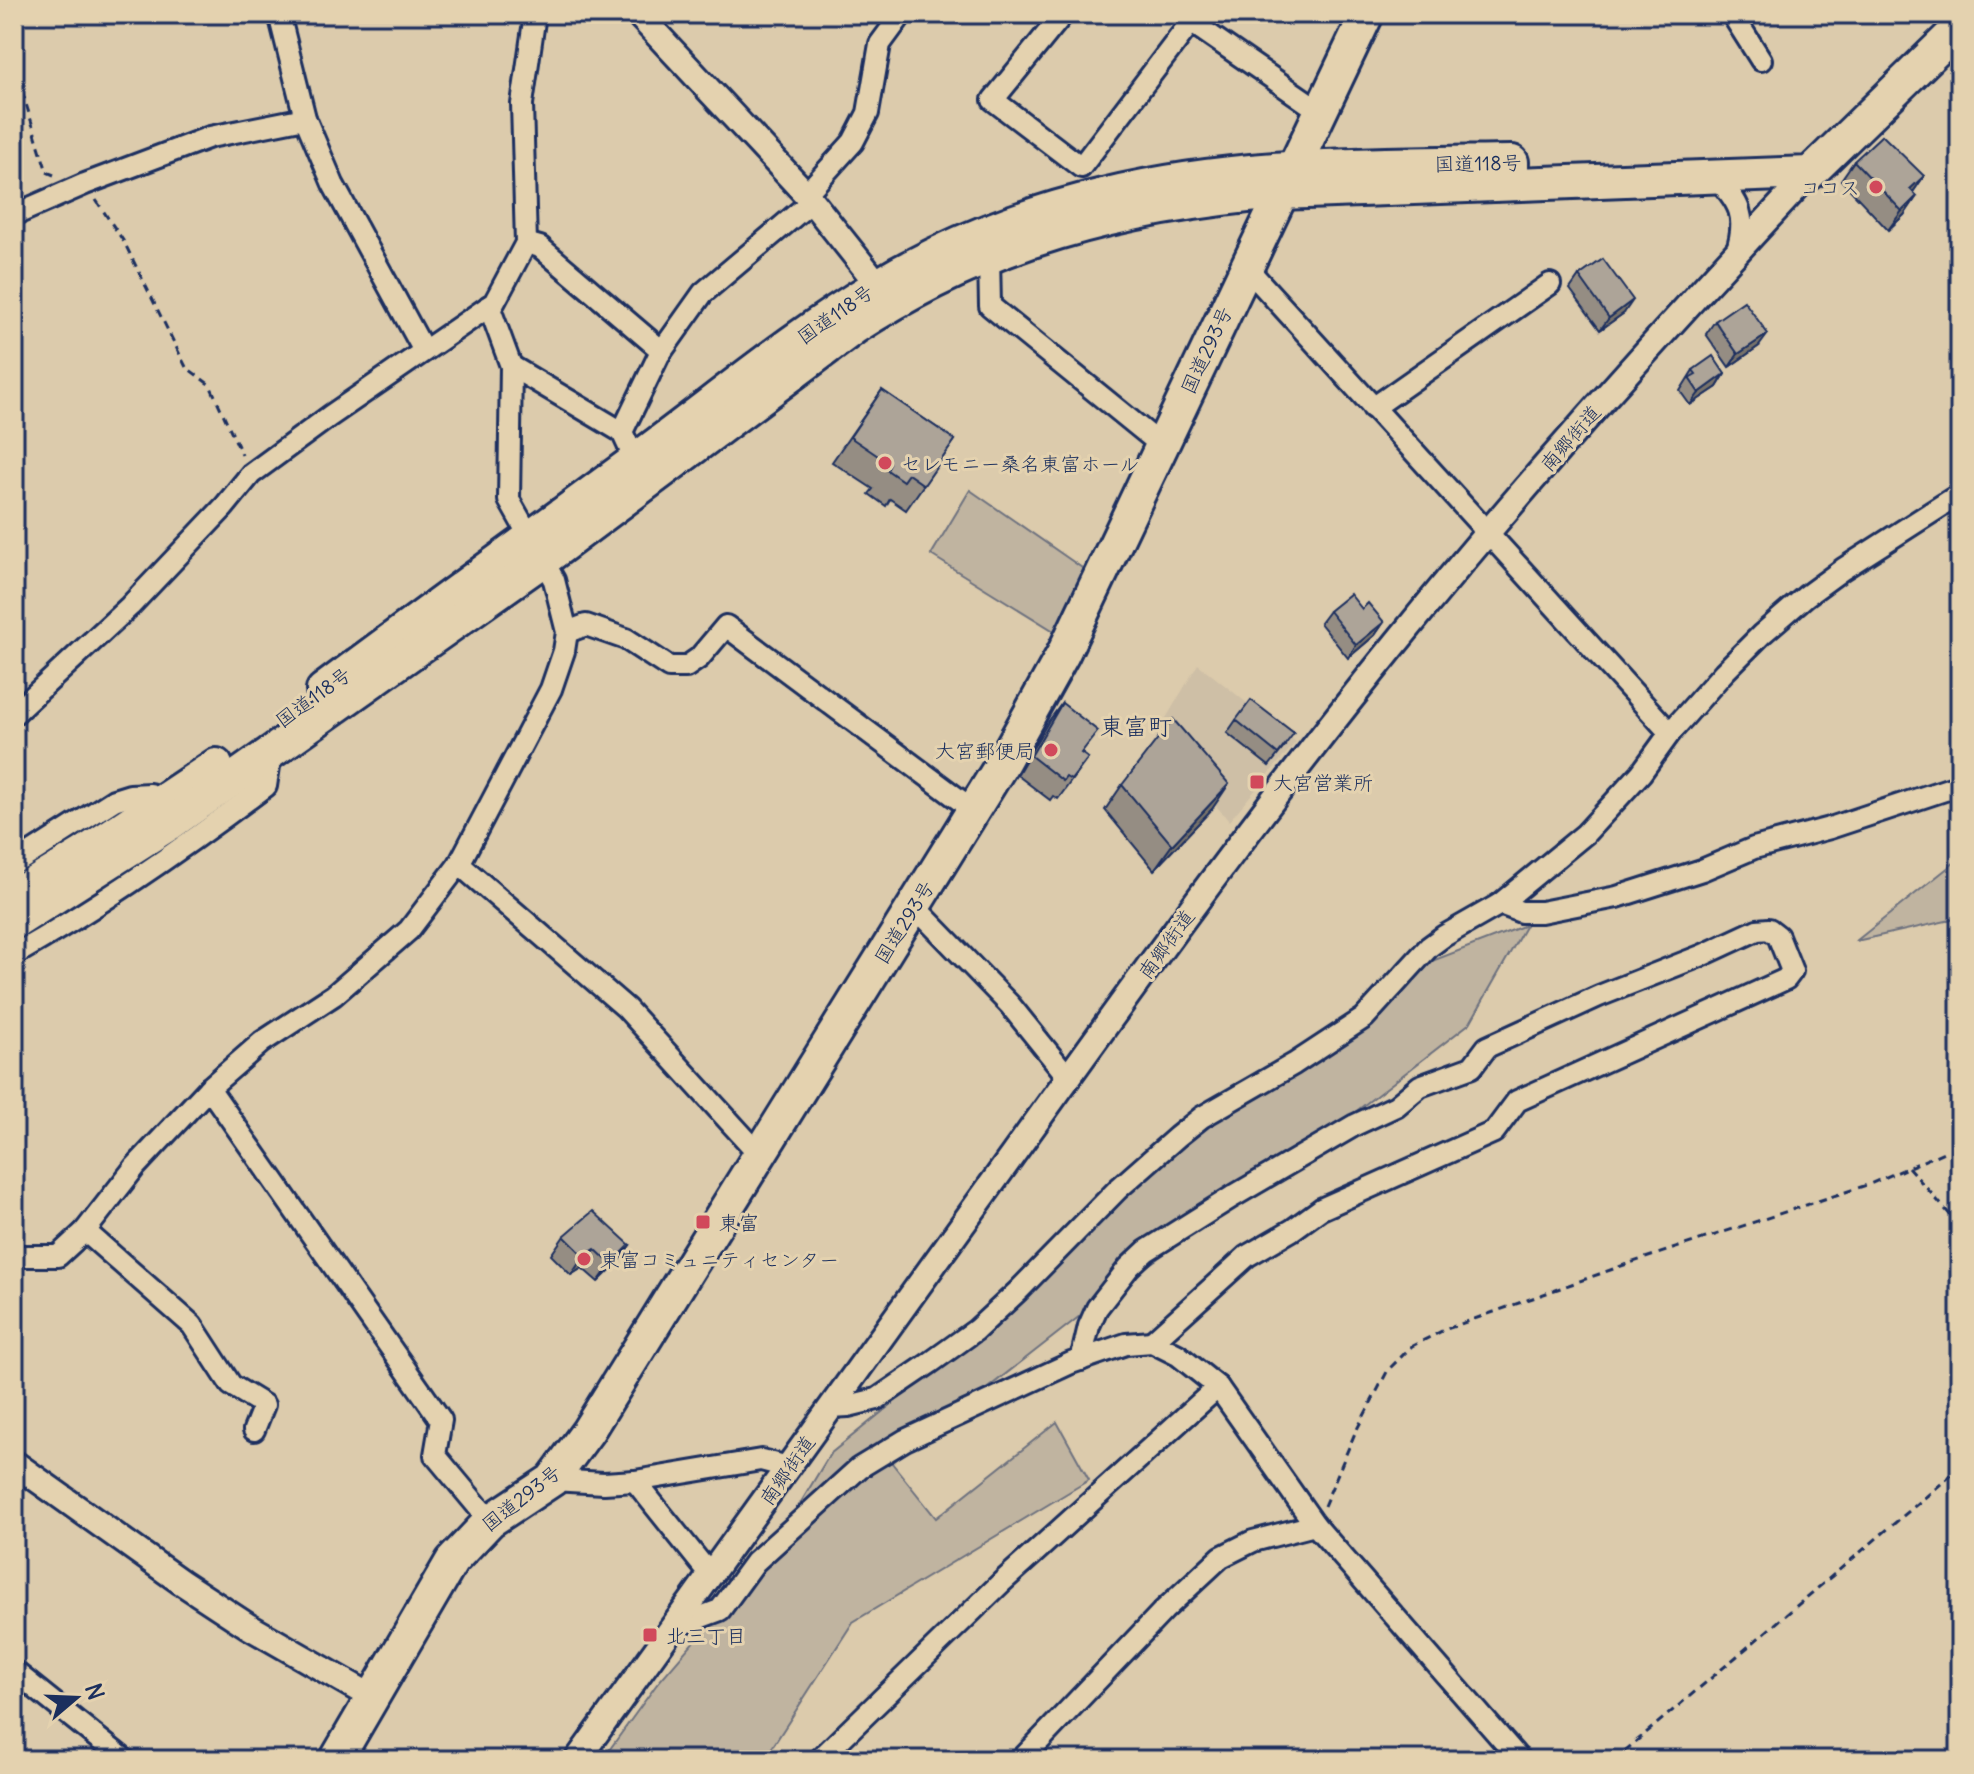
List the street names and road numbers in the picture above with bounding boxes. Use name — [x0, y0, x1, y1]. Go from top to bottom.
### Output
street label: 国道118号 — [1434, 150, 1522, 176]
street label: 国道118号 — [792, 279, 878, 349]
street label: 国道293号 — [1175, 302, 1237, 398]
street label: 南郷街道 — [1534, 400, 1606, 476]
street label: 国道118号 — [270, 661, 356, 733]
street label: 国道293号 — [869, 876, 939, 968]
street label: 南郷街道 — [1132, 904, 1200, 984]
street label: 南郷街道 — [754, 1430, 820, 1510]
street label: 国道293号 — [476, 1459, 566, 1537]

